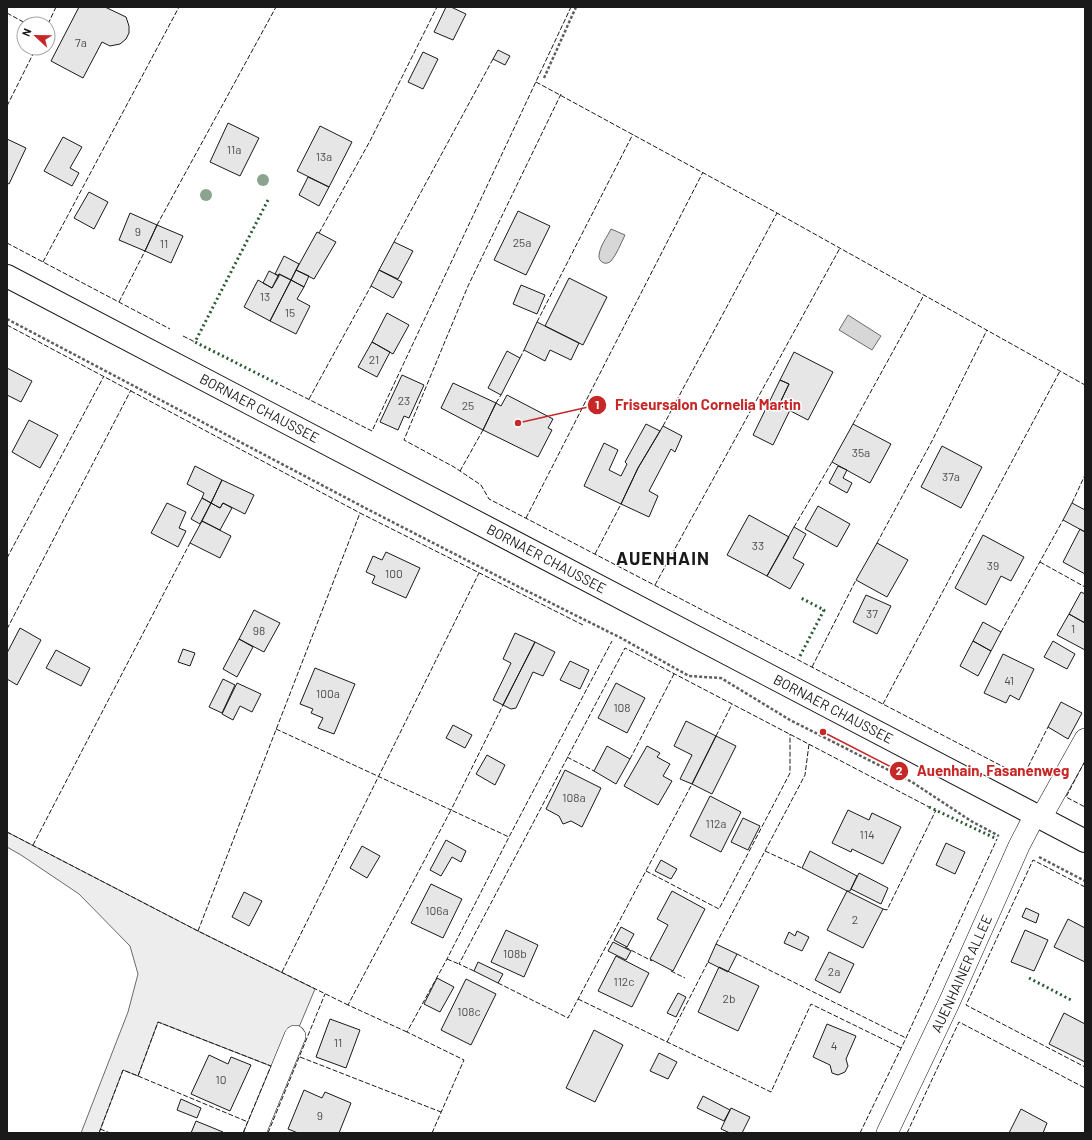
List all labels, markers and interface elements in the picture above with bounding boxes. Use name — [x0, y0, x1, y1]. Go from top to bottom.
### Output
north arrow — [16, 16, 56, 56]
text: N — [19, 26, 34, 38]
house number: 7a — [75, 35, 87, 49]
house number: 11a — [227, 142, 241, 156]
house number: 13a — [316, 149, 332, 163]
house number: 9 — [135, 224, 141, 238]
house number: 25a — [513, 235, 531, 249]
house number: 11 — [160, 236, 168, 250]
house number: 13 — [260, 289, 270, 303]
house number: 15 — [285, 305, 295, 319]
house number: 21 — [369, 352, 379, 366]
street label: BORNAER CHAUSSEE — [197, 370, 322, 446]
callout: Friseursalon Cornelia Martin — [587, 391, 809, 418]
house number: 23 — [398, 393, 410, 407]
text: Friseursalon Cornelia Martin — [615, 395, 801, 413]
text: 1 — [595, 397, 599, 411]
house number: 25 — [462, 398, 474, 412]
house number: 35a — [852, 445, 870, 459]
house number: 37a — [942, 469, 960, 483]
street label: BORNAER CHAUSSEE — [484, 520, 609, 597]
house number: 33 — [752, 538, 764, 552]
district label: AUENHAIN — [616, 547, 710, 569]
house number: 39 — [987, 558, 999, 572]
house number: 100 — [385, 566, 403, 580]
house number: 37 — [866, 606, 878, 620]
house number: 1 — [1071, 621, 1075, 635]
house number: 98 — [253, 623, 265, 637]
street label: BORNAER CHAUSSEE — [771, 670, 896, 747]
house number: 41 — [1004, 673, 1014, 687]
house number: 100a — [316, 686, 340, 700]
house number: 108 — [613, 700, 631, 714]
callout: Auenhain, Fasanenweg — [889, 757, 1078, 784]
text: Auenhain, Fasanenweg — [917, 761, 1069, 779]
text: 2 — [896, 763, 903, 777]
house number: 108a — [562, 790, 586, 804]
house number: 112a — [705, 816, 727, 830]
house number: 114 — [859, 827, 875, 841]
house number: 106a — [425, 903, 449, 917]
house number: 2 — [852, 912, 858, 926]
street label: AUENHAINER ALLEE — [927, 912, 995, 1035]
house number: 108b — [503, 946, 527, 960]
house number: 2a — [828, 964, 840, 978]
house number: 112c — [613, 974, 635, 988]
house number: 2b — [723, 991, 735, 1005]
house number: 108c — [457, 1004, 481, 1018]
house number: 11 — [334, 1035, 342, 1049]
house number: 4 — [831, 1038, 837, 1052]
house number: 10 — [216, 1072, 226, 1086]
house number: 9 — [317, 1108, 323, 1122]

